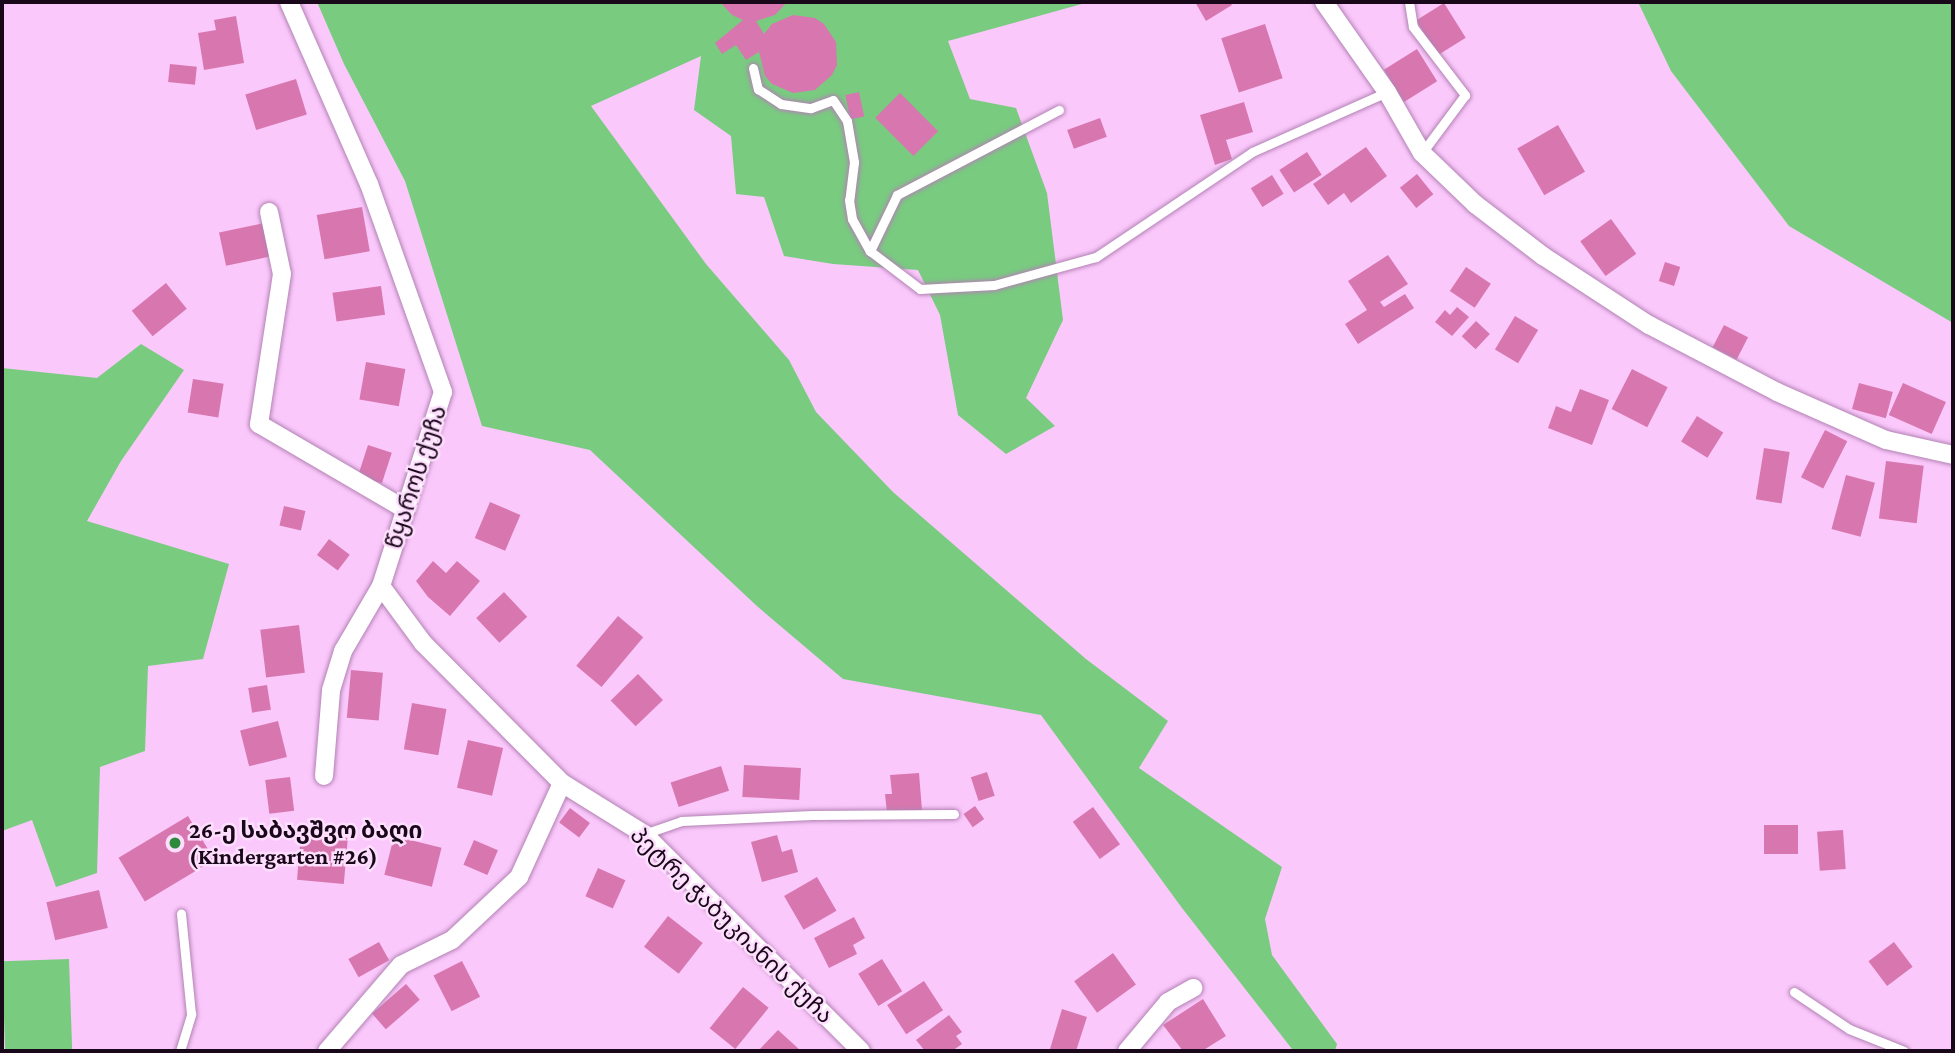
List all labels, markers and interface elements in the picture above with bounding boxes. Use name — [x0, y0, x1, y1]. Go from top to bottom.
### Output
street label: წყაროს ქუჩა — [380, 402, 452, 552]
place label: 26-ე საბავშვო ბაღი (Kindergarten #26) — [189, 816, 423, 870]
street label: პეტრე ჭაბუკიანის ქუჩა — [625, 821, 839, 1029]
marker: 26-ე საბავშვო ბაღი (Kindergarten #26) — [167, 835, 183, 851]

